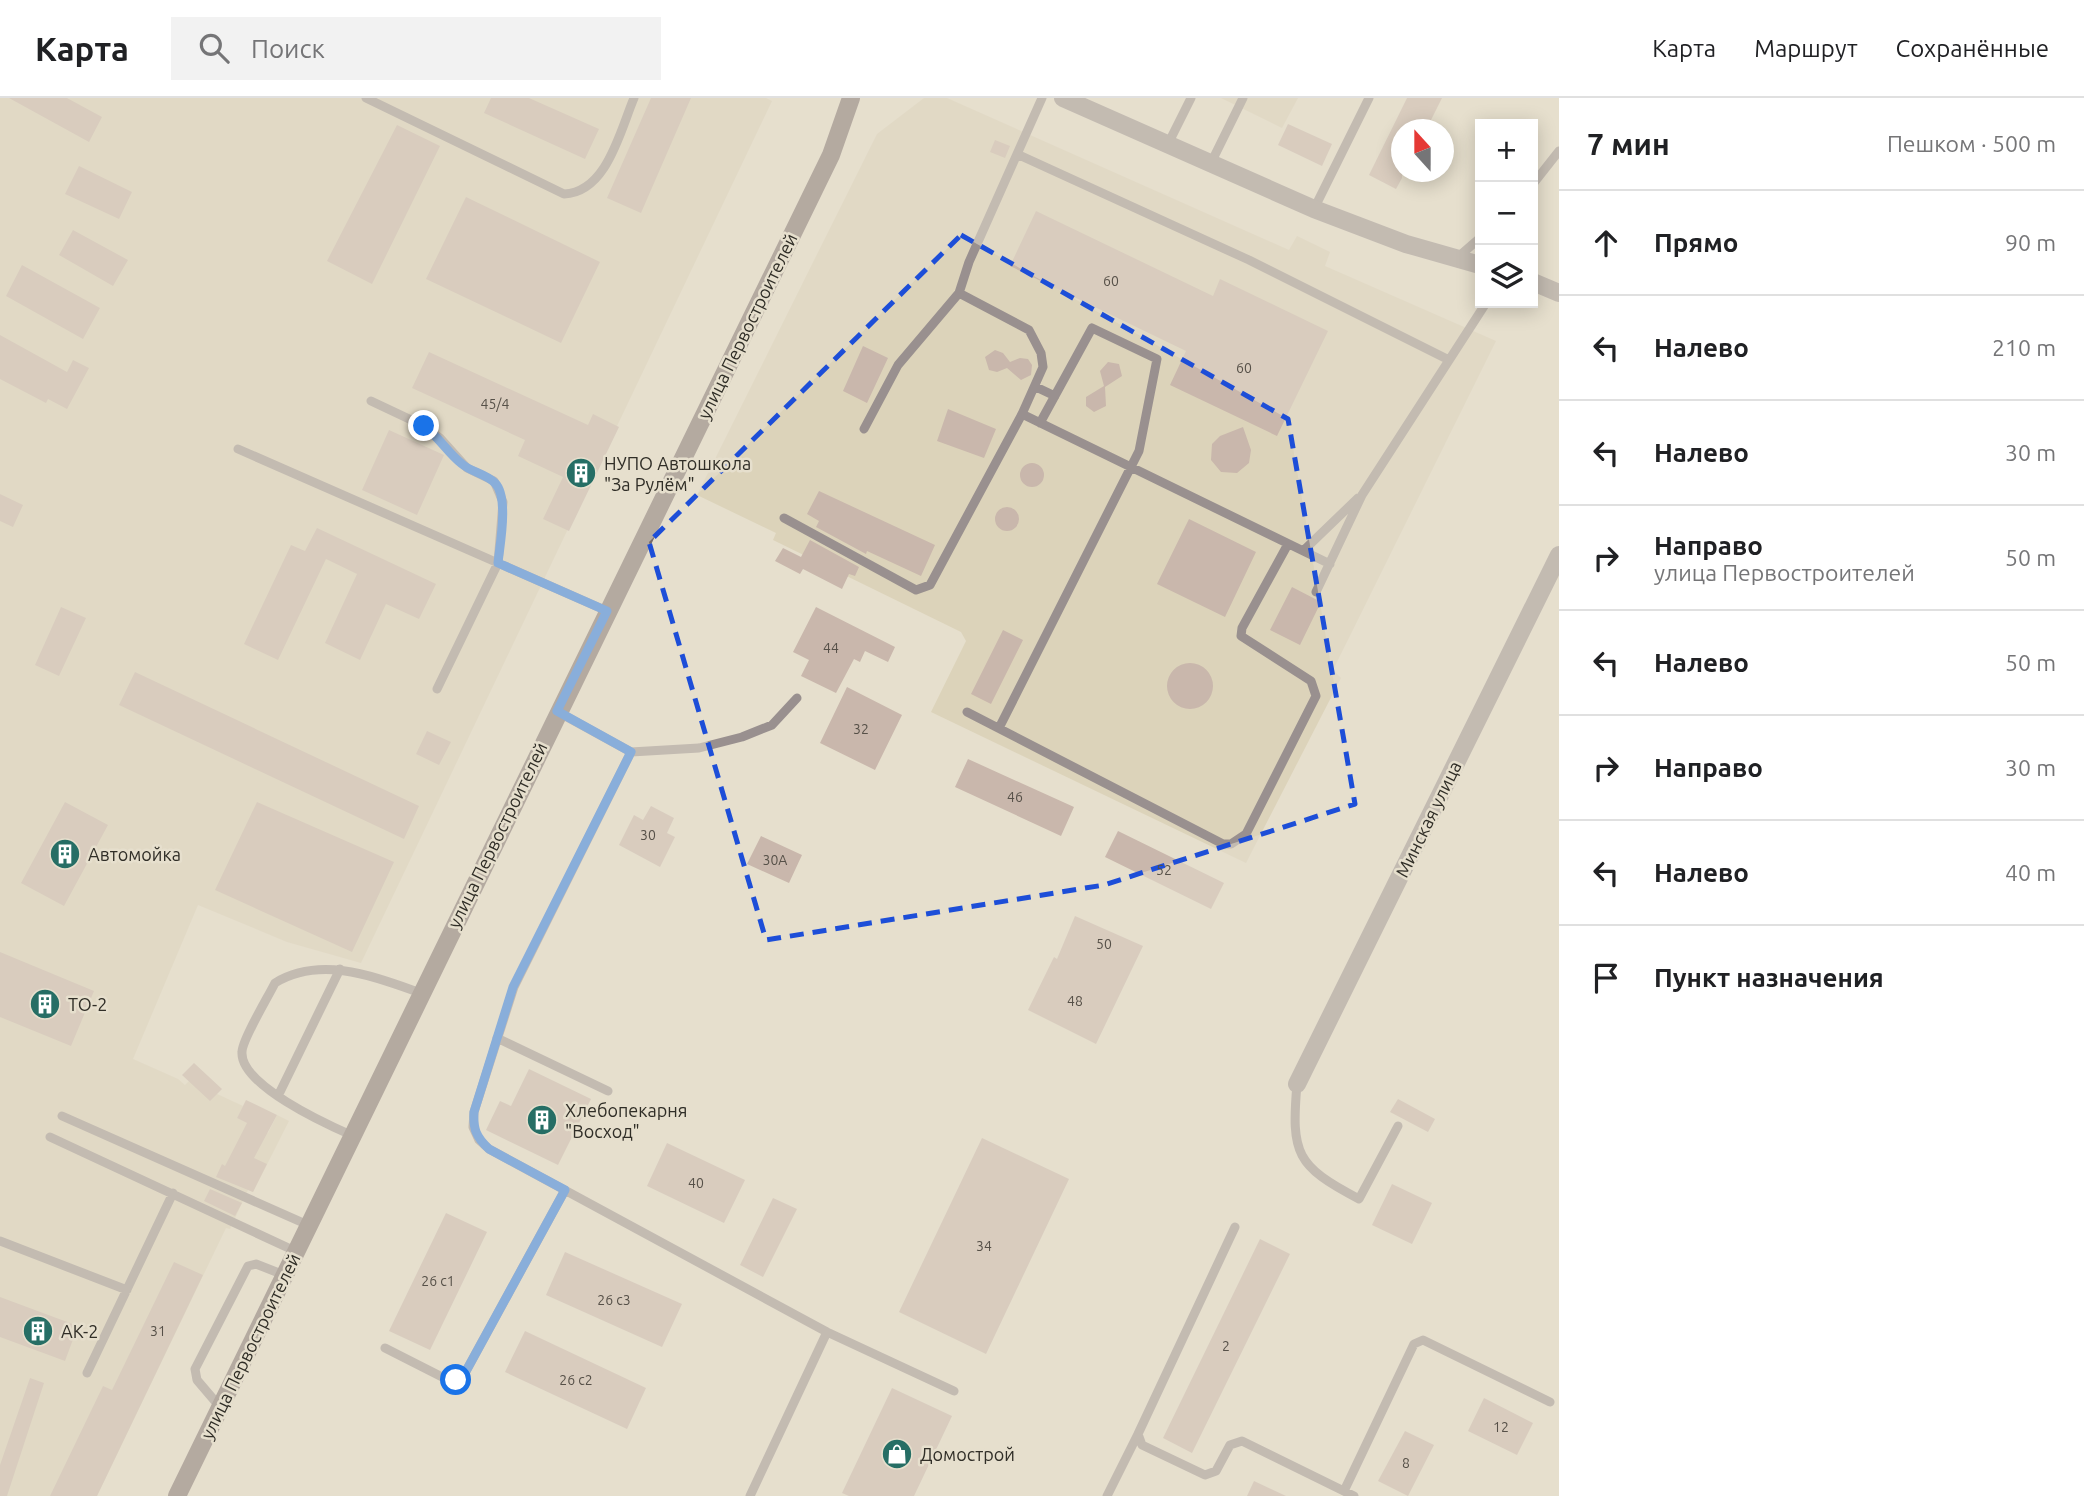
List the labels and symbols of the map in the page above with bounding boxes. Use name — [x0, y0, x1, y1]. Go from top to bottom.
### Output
north arrow — [1391, 119, 1454, 182]
street label: улица Первостроителей — [693, 230, 801, 422]
house number: 60 — [1103, 273, 1119, 289]
house number: 60 — [1236, 360, 1252, 376]
house number: 45/4 — [481, 396, 510, 412]
route end — [408, 410, 439, 441]
place label: НУПО Автошкола "За Рулём" — [604, 453, 751, 494]
building icon: НУПО Автошкола "За Рулём" — [564, 456, 598, 490]
house number: 44 — [823, 640, 839, 656]
house number: 32 — [853, 721, 869, 737]
street label: улица Первостроителей — [443, 739, 551, 931]
street label: Минская улица — [1391, 758, 1465, 880]
house number: 46 — [1007, 789, 1023, 805]
house number: 30 — [640, 827, 656, 843]
building icon: Автомойка — [48, 837, 82, 871]
place label: Автомойка — [88, 844, 181, 864]
house number: 30А — [763, 852, 787, 868]
house number: 52 — [1156, 862, 1172, 878]
house number: 50 — [1096, 936, 1112, 952]
building icon: ТО-2 — [28, 987, 62, 1021]
house number: 48 — [1067, 993, 1083, 1009]
place label: ТО-2 — [68, 994, 107, 1014]
place label: Хлебопекарня "Восход" — [565, 1100, 687, 1141]
building icon: Хлебопекарня "Восход" — [525, 1103, 559, 1137]
house number: 40 — [688, 1175, 704, 1191]
house number: 34 — [976, 1238, 992, 1254]
street label: улица Первостроителей — [196, 1250, 304, 1442]
house number: 26 с1 — [421, 1273, 455, 1289]
house number: 26 с3 — [597, 1292, 631, 1308]
building icon: АК-2 — [21, 1314, 55, 1348]
place label: АК-2 — [61, 1321, 98, 1341]
house number: 31 — [150, 1323, 166, 1339]
house number: 2 — [1222, 1338, 1230, 1354]
route start — [440, 1364, 471, 1395]
house number: 26 с2 — [559, 1372, 593, 1388]
house number: 12 — [1493, 1419, 1509, 1435]
shop icon: Домострой — [880, 1437, 914, 1471]
place label: Домострой — [920, 1444, 1015, 1464]
house number: 8 — [1402, 1455, 1410, 1471]

